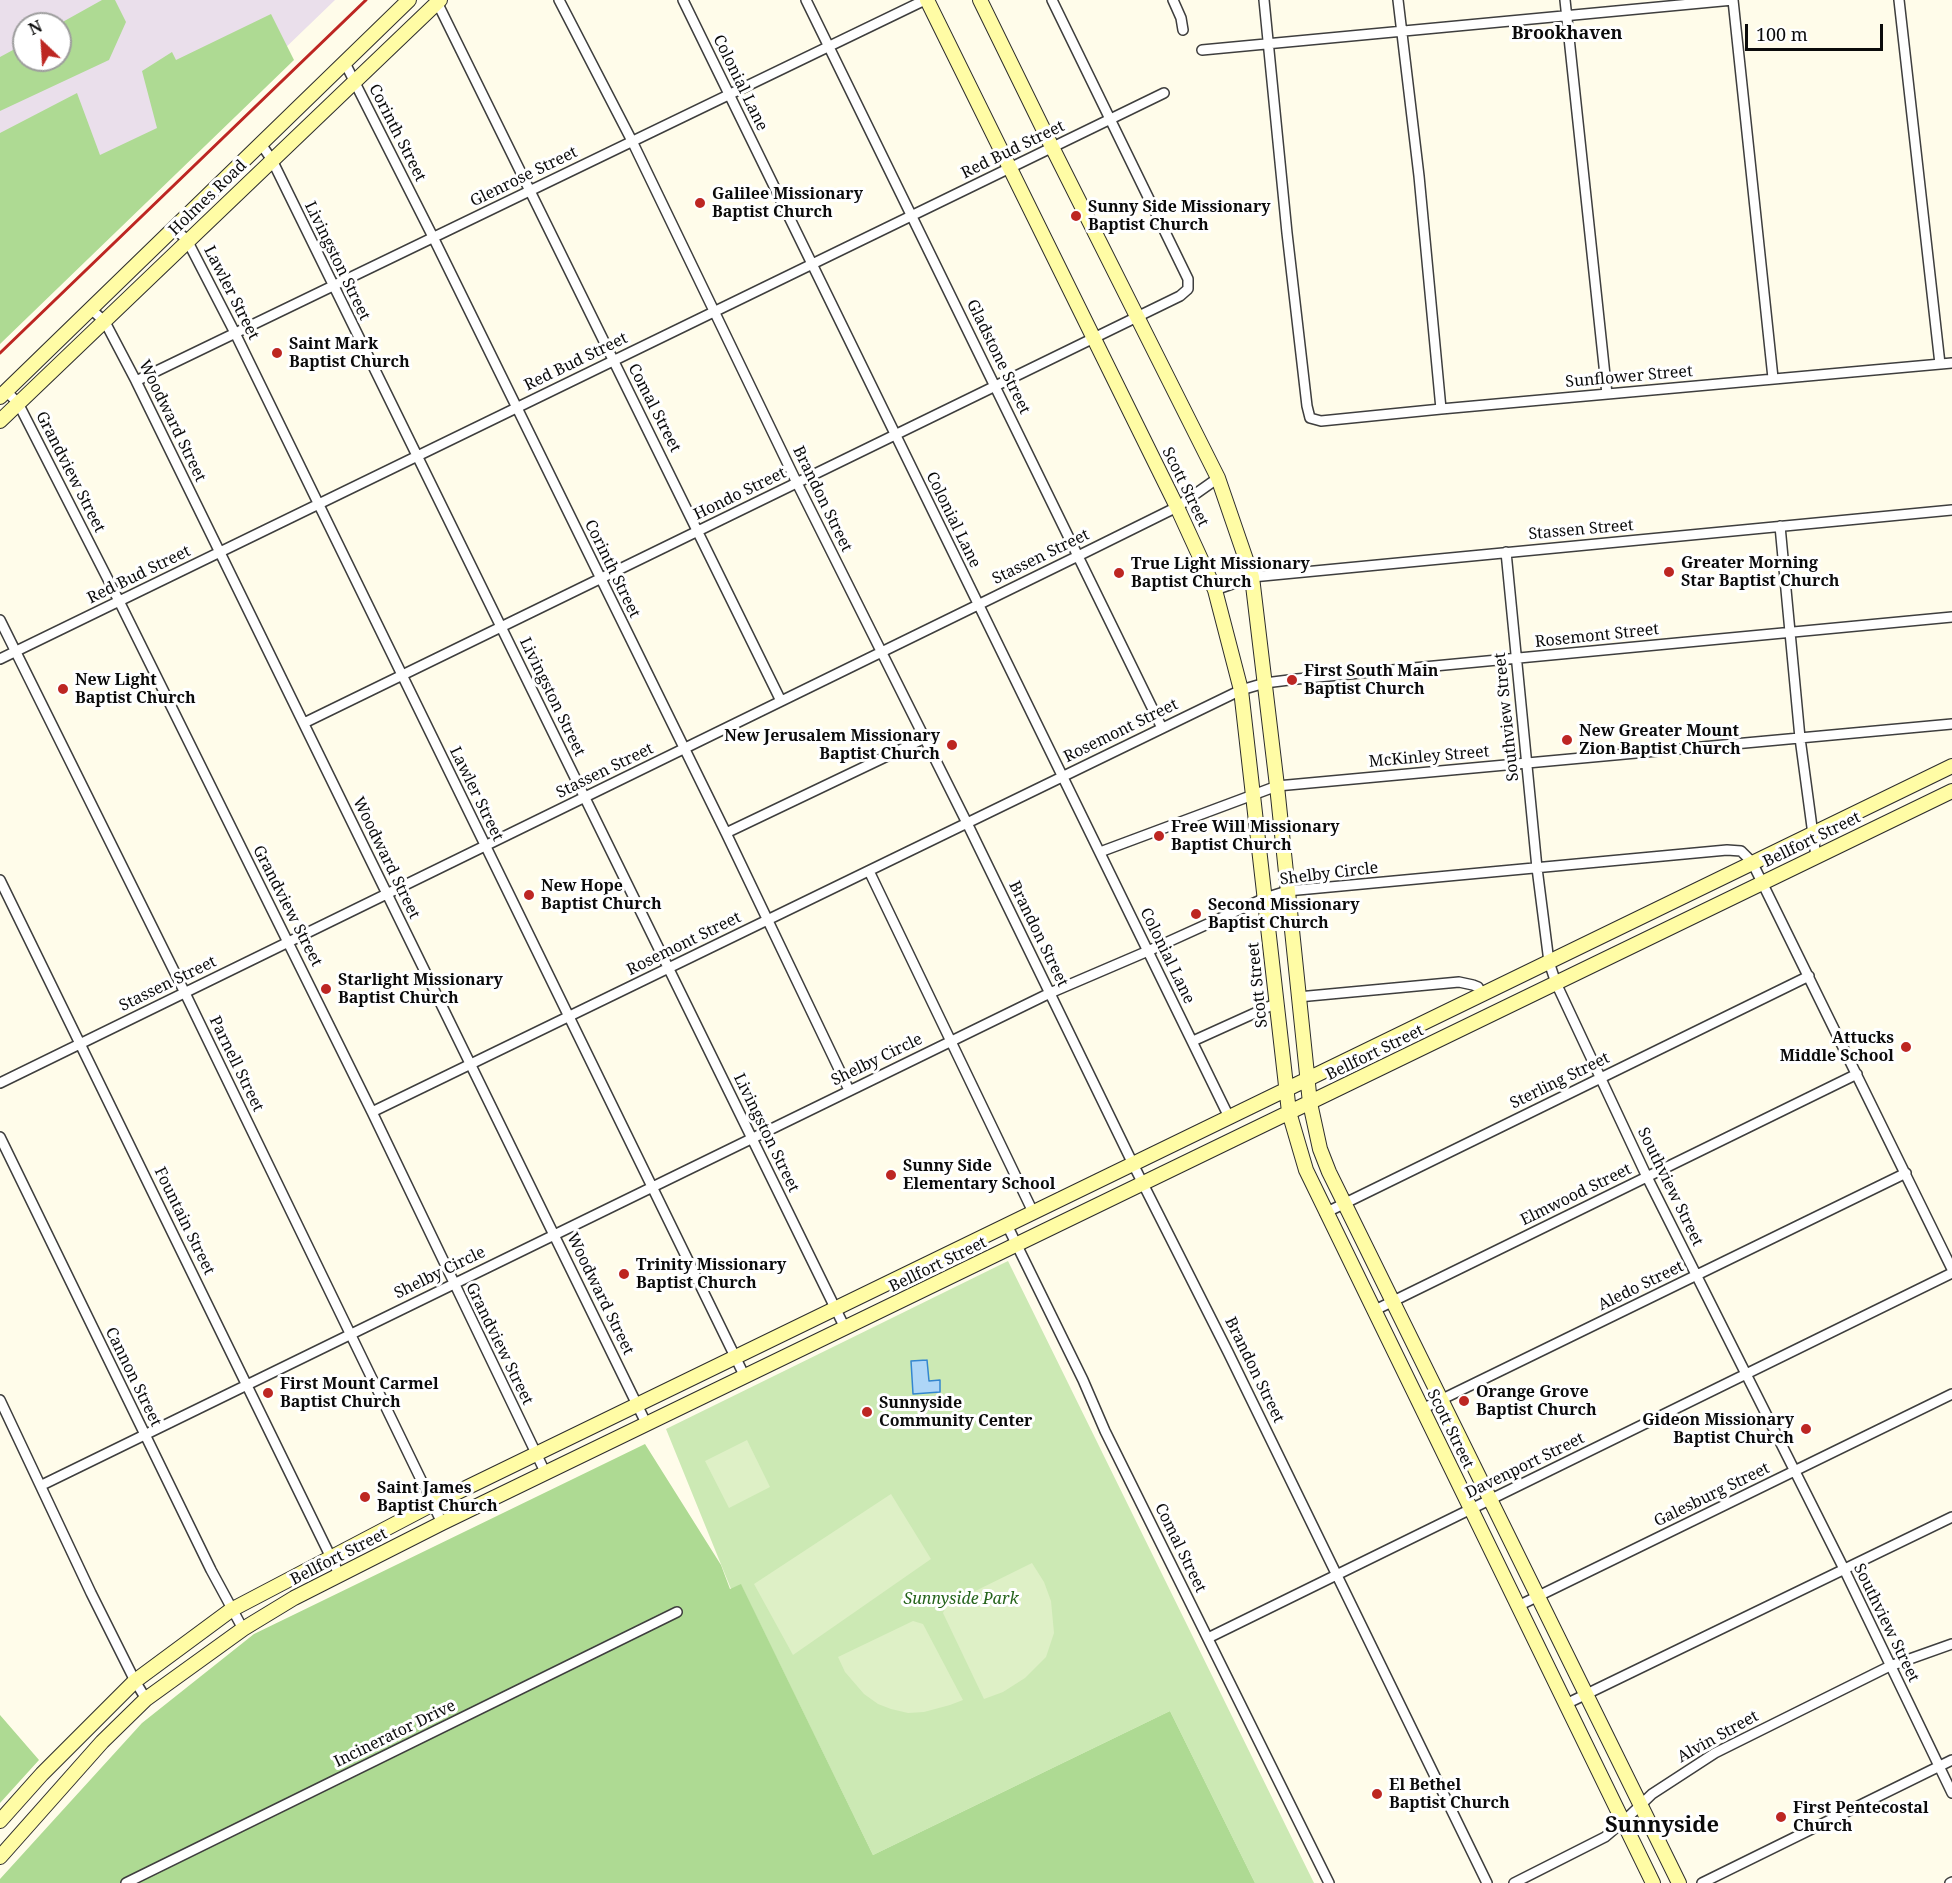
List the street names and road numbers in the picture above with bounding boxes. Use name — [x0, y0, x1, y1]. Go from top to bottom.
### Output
street label: Colonial Lane — [708, 32, 772, 134]
street label: Corinth Street — [364, 81, 430, 185]
street label: Red Bud Street — [958, 117, 1068, 183]
street label: Glenrose Street — [467, 143, 581, 211]
street label: Holmes Road — [165, 156, 251, 240]
street label: Livingston Street — [300, 199, 374, 323]
street label: Lawler Street — [199, 243, 263, 343]
street label: Gladstone Street — [962, 297, 1034, 417]
street label: Red Bud Street — [521, 329, 631, 395]
street label: Woodward Street — [134, 357, 210, 485]
street label: Comal Street — [623, 360, 685, 456]
street label: Sunflower Street — [1565, 362, 1693, 392]
street label: Grandview Street — [31, 408, 109, 536]
street label: Brandon Street — [788, 443, 856, 555]
street label: Scott Street — [1158, 444, 1212, 530]
street label: Hondo Street — [691, 463, 789, 525]
street label: Colonial Lane — [921, 469, 985, 571]
street label: Stassen Street — [1528, 516, 1634, 544]
street label: Corinth Street — [580, 517, 644, 621]
street label: Stassen Street — [989, 525, 1093, 589]
street label: Red Bud Street — [84, 542, 194, 608]
street label: Rosemont Street — [1534, 620, 1660, 652]
street label: Livingston Street — [515, 635, 589, 759]
street label: Southview Street — [1491, 652, 1523, 782]
street label: Rosemont Street — [1061, 695, 1181, 767]
street label: Stassen Street — [553, 739, 657, 803]
street label: McKinley Street — [1368, 742, 1490, 772]
street label: Lawler Street — [445, 744, 507, 844]
street label: Woodward Street — [348, 794, 424, 922]
street label: Bellfort Street — [1760, 808, 1864, 872]
street label: Grandview Street — [248, 842, 326, 970]
street label: Shelby Circle — [1279, 858, 1379, 890]
street label: Brandon Street — [1004, 878, 1072, 990]
street label: Colonial Lane — [1135, 905, 1199, 1007]
street label: Rosemont Street — [624, 908, 744, 980]
street label: Scott Street — [1244, 941, 1272, 1029]
street label: Stassen Street — [116, 952, 220, 1016]
street label: Parnell Street — [205, 1013, 267, 1115]
street label: Bellfort Street — [1323, 1021, 1427, 1085]
street label: Shelby Circle — [828, 1030, 926, 1090]
street label: Sterling Street — [1507, 1049, 1613, 1113]
street label: Livingston Street — [729, 1071, 803, 1195]
street label: Southview Street — [1633, 1125, 1707, 1249]
street label: Elmwood Street — [1517, 1160, 1635, 1230]
street label: Fountain Street — [150, 1164, 218, 1278]
street label: Woodward Street — [562, 1230, 638, 1358]
street label: Bellfort Street — [886, 1233, 990, 1297]
street label: Shelby Circle — [391, 1243, 489, 1303]
street label: Aledo Street — [1595, 1257, 1687, 1315]
street label: Grandview Street — [461, 1280, 537, 1408]
street label: Brandon Street — [1220, 1314, 1288, 1426]
street label: Cannon Street — [101, 1324, 165, 1430]
street label: Scott Street — [1423, 1386, 1477, 1472]
street label: Davenport Street — [1462, 1429, 1588, 1503]
street label: Galesburg Street — [1651, 1459, 1773, 1531]
street label: Comal Street — [1150, 1500, 1210, 1596]
street label: Bellfort Street — [287, 1524, 391, 1590]
street label: Southview Street — [1849, 1561, 1923, 1685]
street label: Incinerator Drive — [331, 1696, 459, 1772]
street label: Alvin Street — [1674, 1707, 1762, 1767]

